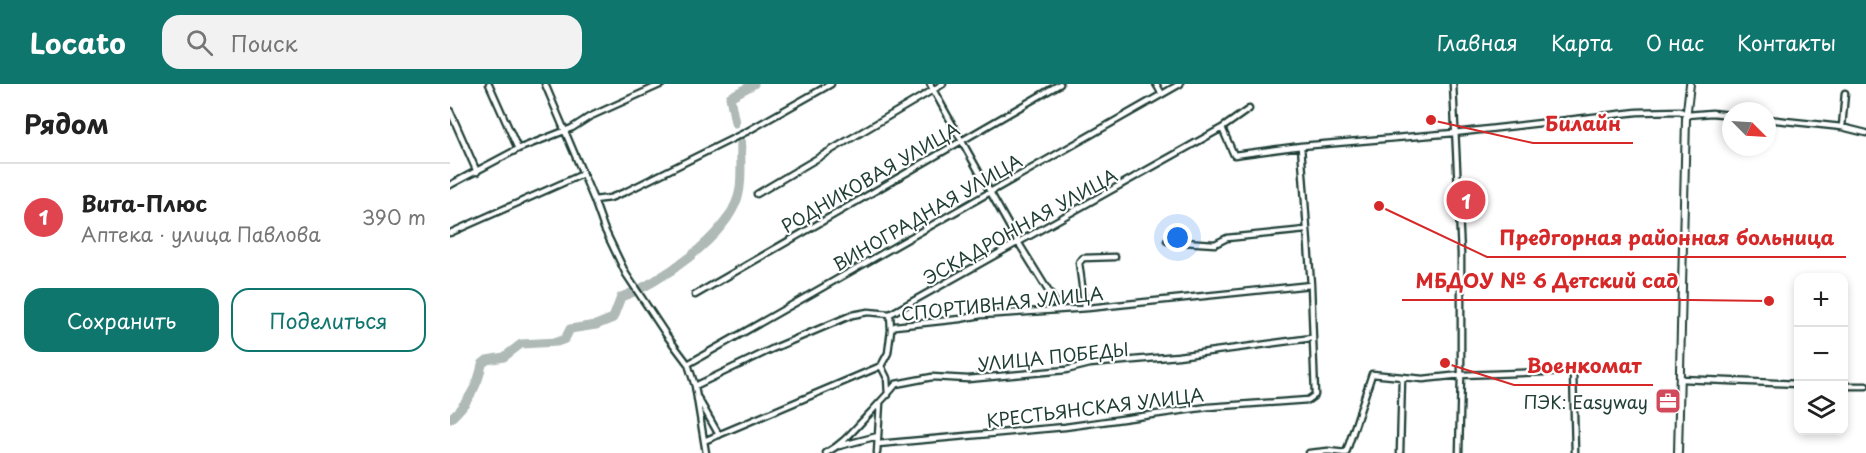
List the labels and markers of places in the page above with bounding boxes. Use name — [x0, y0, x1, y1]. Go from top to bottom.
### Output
callout: Билайн — [1533, 105, 1633, 143]
pin: 1 — [1446, 178, 1486, 222]
callout: Предгорная районная больница — [1487, 219, 1846, 257]
callout: МБДОУ № 6 Детский сад — [1402, 262, 1691, 300]
callout: Военкомат — [1514, 347, 1653, 385]
office icon: ПЭК: Easyway — [1653, 386, 1683, 416]
place label: ПЭК: Easyway — [1523, 388, 1648, 415]

